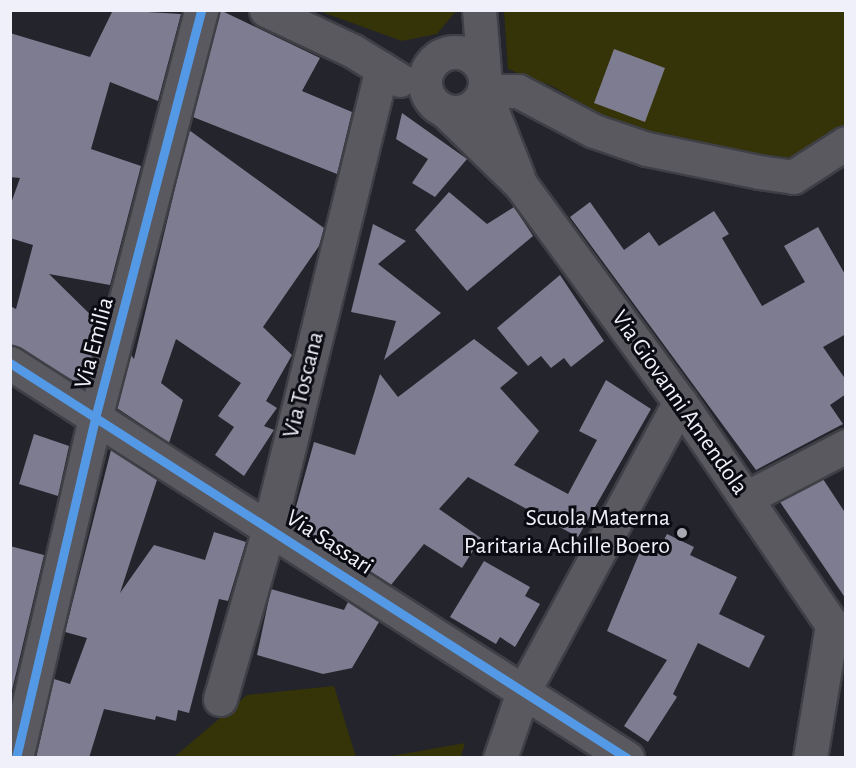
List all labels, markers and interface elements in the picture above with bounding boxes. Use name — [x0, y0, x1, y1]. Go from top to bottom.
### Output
street label: Via Emilia — [69, 294, 121, 392]
street label: Via Giovanni Amendola — [605, 305, 753, 501]
street label: Via Toscana — [277, 329, 331, 441]
street label: Via Sassari — [280, 504, 378, 582]
place label: Scuola Materna Paritaria Achille Boero — [464, 505, 670, 561]
marker: Scuola Materna Paritaria Achille Boero — [675, 526, 689, 540]

